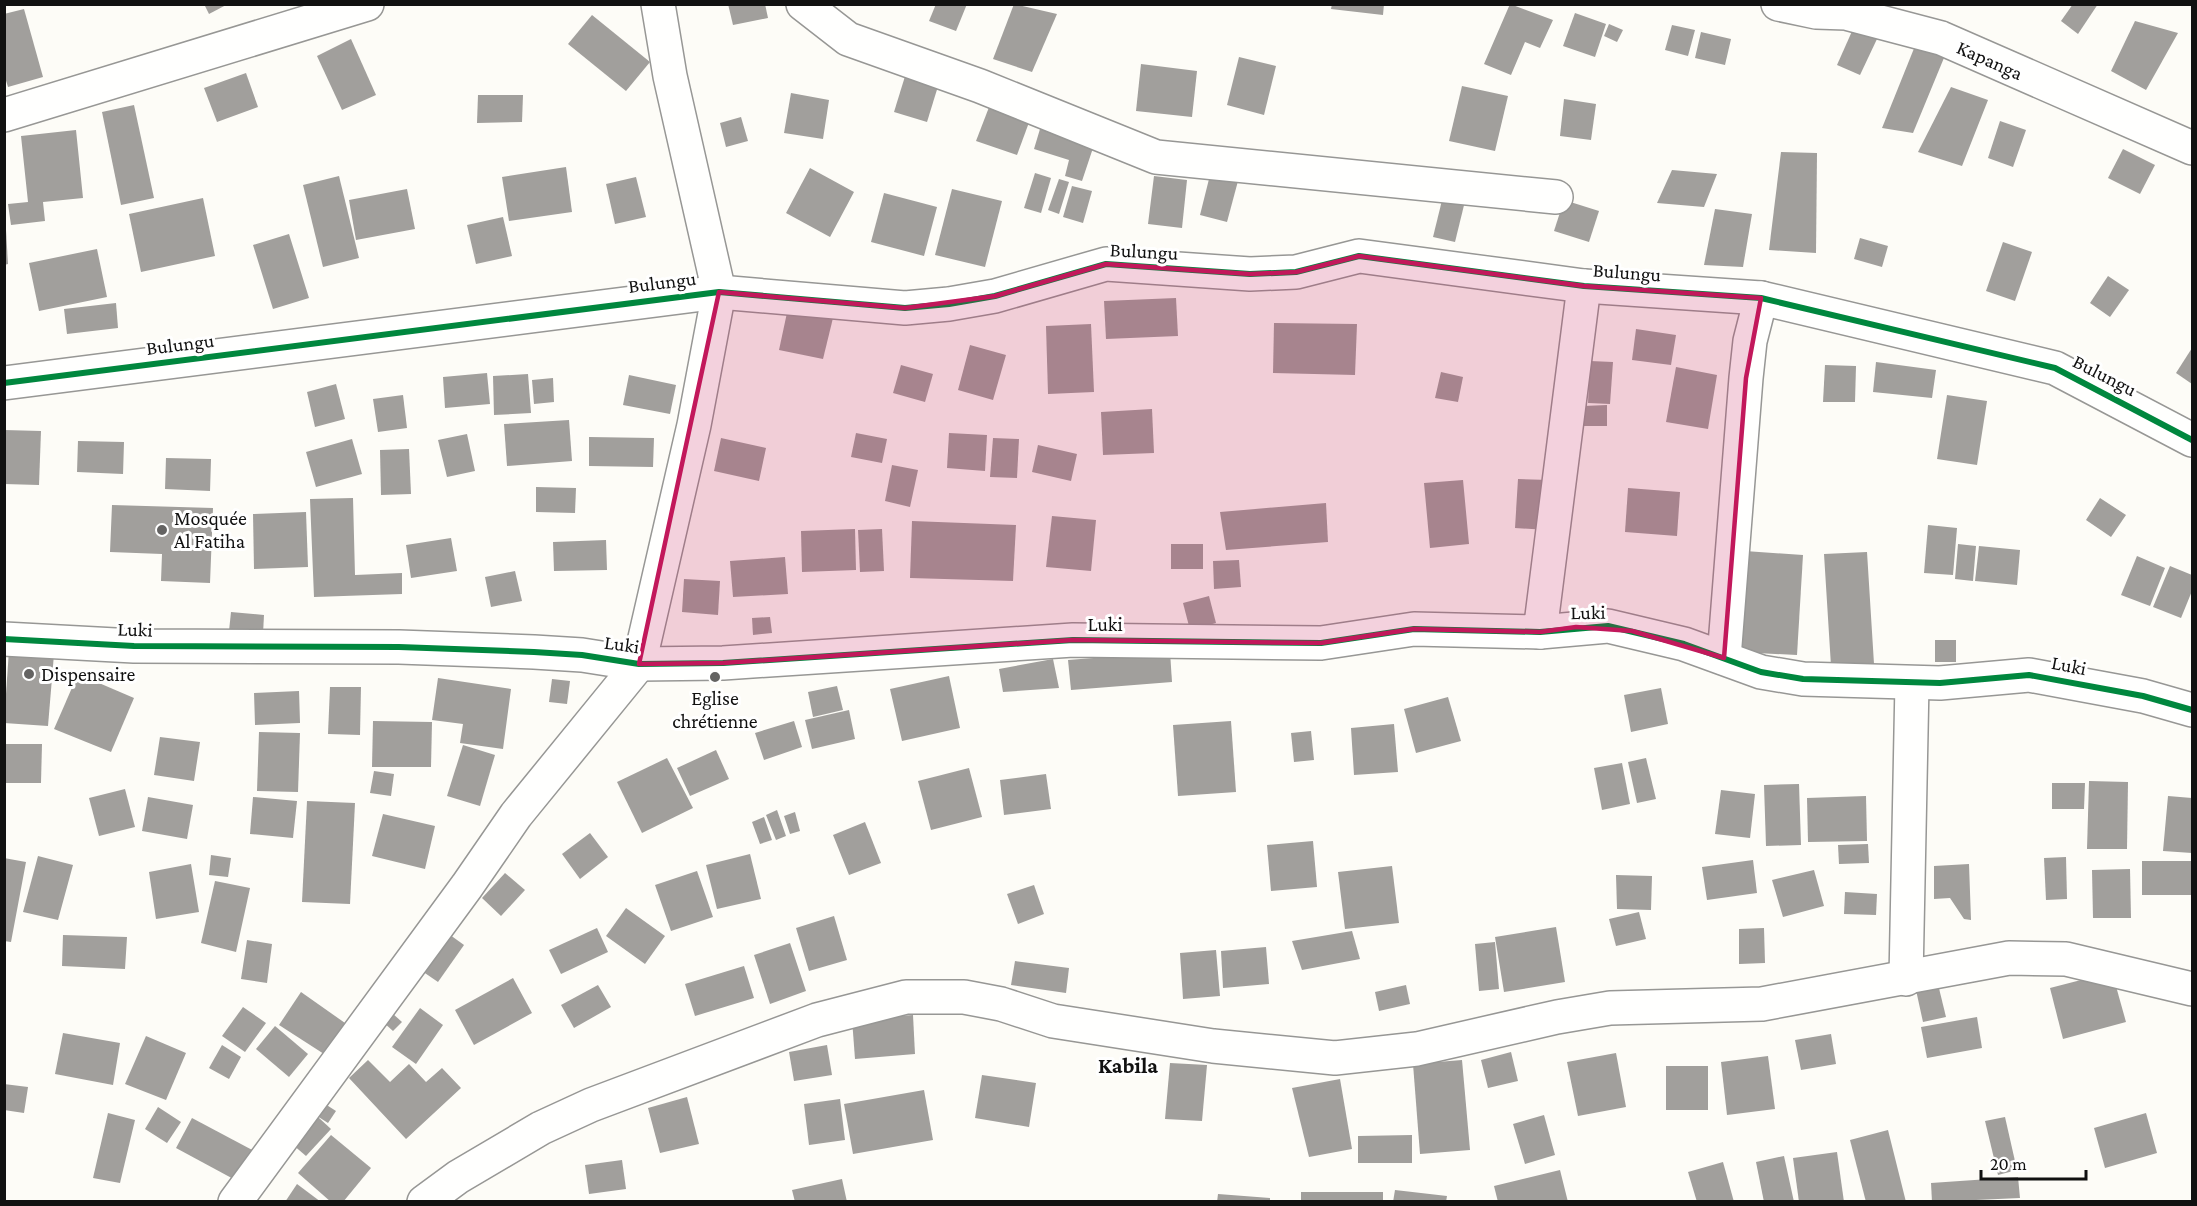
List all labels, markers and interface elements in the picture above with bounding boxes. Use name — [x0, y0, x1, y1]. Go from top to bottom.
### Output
street label: Kapanga — [1953, 36, 2026, 85]
street label: Bulungu — [1109, 238, 1179, 265]
street label: Bulungu — [1592, 259, 1662, 286]
street label: Bulungu — [627, 267, 698, 298]
street label: Bulungu — [145, 329, 216, 360]
street label: Bulungu — [2069, 350, 2141, 401]
place label: Mosquée Al Fatiha — [174, 507, 247, 552]
marker: Mosquée Al Fatiha — [155, 523, 169, 537]
street label: Luki — [1570, 601, 1606, 623]
street label: Luki — [1087, 613, 1123, 635]
street label: Luki — [117, 617, 153, 641]
street label: Luki — [603, 631, 641, 657]
street label: Luki — [2050, 651, 2088, 679]
place label: Dispensaire — [41, 663, 135, 686]
marker: Dispensaire — [22, 667, 36, 681]
marker: Eglise chrétienne — [708, 670, 722, 684]
place label: Eglise chrétienne — [672, 687, 758, 732]
district label: Kabila — [1098, 1053, 1158, 1078]
scale bar — [1981, 1143, 2086, 1181]
text: 20 m — [1990, 1154, 2027, 1174]

